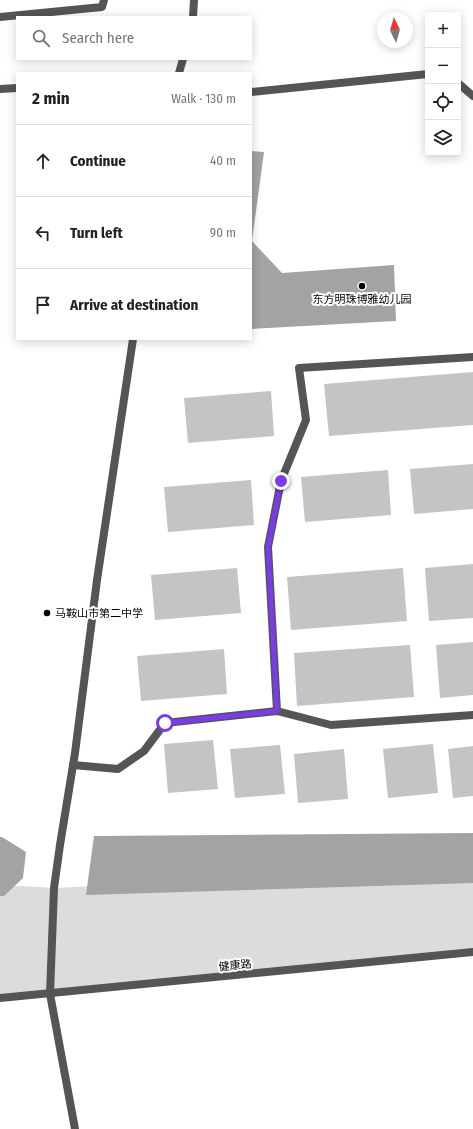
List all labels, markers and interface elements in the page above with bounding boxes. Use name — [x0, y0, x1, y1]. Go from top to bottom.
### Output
north arrow — [377, 12, 413, 48]
map controls — [425, 12, 461, 156]
button: + — [425, 12, 461, 48]
search box — [16, 16, 252, 60]
icon: search — [30, 27, 52, 49]
text: Search here — [62, 29, 134, 47]
button: − — [425, 48, 461, 84]
button: locate — [425, 84, 461, 120]
text: 2 min — [32, 88, 70, 109]
text: Walk · 130 m — [171, 91, 236, 106]
button: layers — [425, 120, 461, 156]
icon: ahead — [32, 150, 54, 172]
text: Continue — [70, 152, 126, 170]
text: 40 m — [210, 153, 236, 168]
icon: left — [32, 222, 54, 244]
text: Turn left — [70, 224, 123, 242]
text: 90 m — [210, 225, 236, 240]
marker: 东方明珠博雅幼儿园 — [357, 281, 367, 291]
place label: 东方明珠博雅幼儿园 — [313, 293, 412, 306]
icon: arrive — [32, 294, 54, 316]
text: Arrive at destination — [70, 296, 198, 314]
route end — [272, 472, 290, 490]
place label: 马鞍山市第二中学 — [55, 607, 143, 620]
marker: 马鞍山市第二中学 — [42, 608, 52, 618]
route start — [156, 714, 174, 732]
street label: 健康路 — [218, 957, 252, 974]

